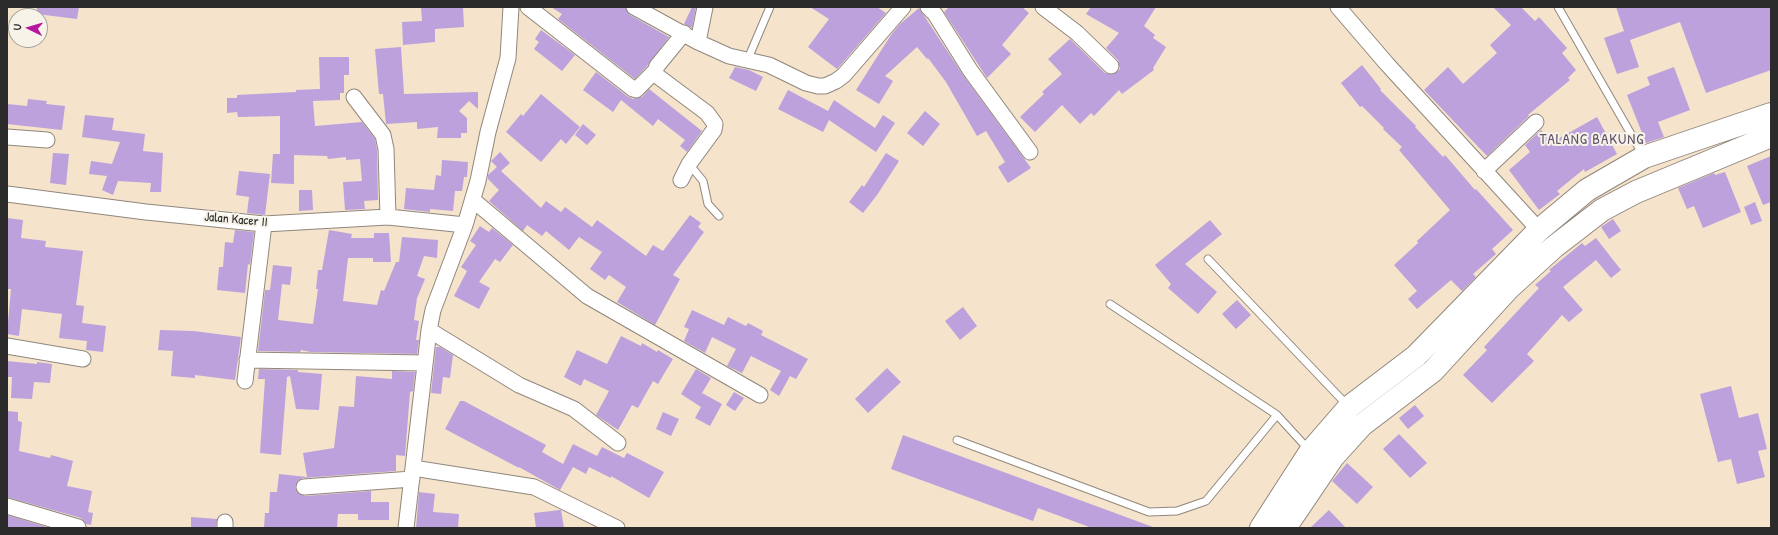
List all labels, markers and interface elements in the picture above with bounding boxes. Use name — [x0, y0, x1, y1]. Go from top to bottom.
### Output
north arrow — [8, 8, 48, 48]
text: U — [10, 23, 24, 31]
district label: TALANG BAKUNG — [1539, 131, 1645, 149]
street label: Jalan Kacer II — [204, 209, 268, 231]

